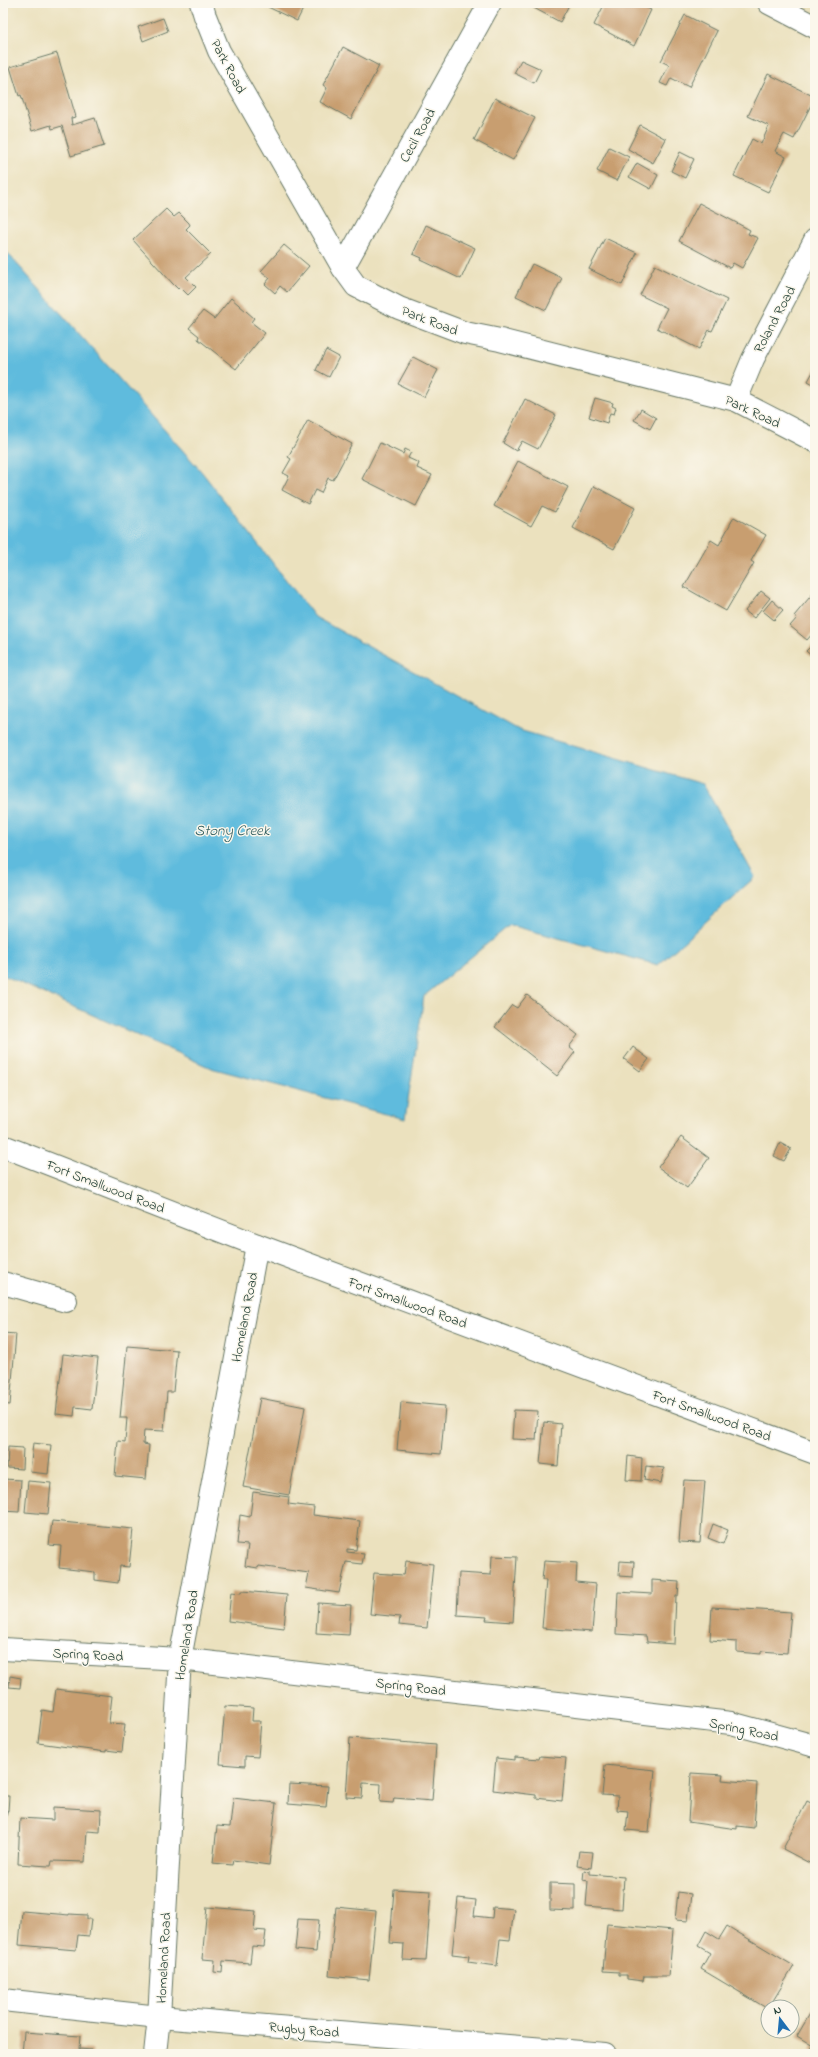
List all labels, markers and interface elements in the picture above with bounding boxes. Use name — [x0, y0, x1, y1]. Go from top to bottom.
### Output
street label: Park Road — [204, 36, 251, 98]
street label: Cecil Road — [395, 105, 442, 167]
street label: Roland Road — [749, 282, 802, 357]
street label: Park Road — [398, 301, 461, 342]
street label: Park Road — [721, 390, 784, 434]
water label: Stony Creek — [195, 820, 271, 843]
street label: Fort Smallwood Road — [42, 1155, 168, 1220]
street label: Homeland Road — [226, 1270, 265, 1364]
street label: Fort Smallwood Road — [344, 1272, 470, 1335]
street label: Fort Smallwood Road — [648, 1385, 774, 1448]
street label: Homeland Road — [170, 1588, 205, 1682]
street label: Spring Road — [52, 1643, 124, 1669]
street label: Spring Road — [374, 1673, 447, 1703]
street label: Spring Road — [707, 1713, 781, 1749]
street label: Homeland Road — [152, 1912, 177, 2004]
north arrow — [760, 1999, 800, 2039]
text: N — [772, 2002, 783, 2019]
street label: Rugby Road — [268, 2017, 340, 2045]

